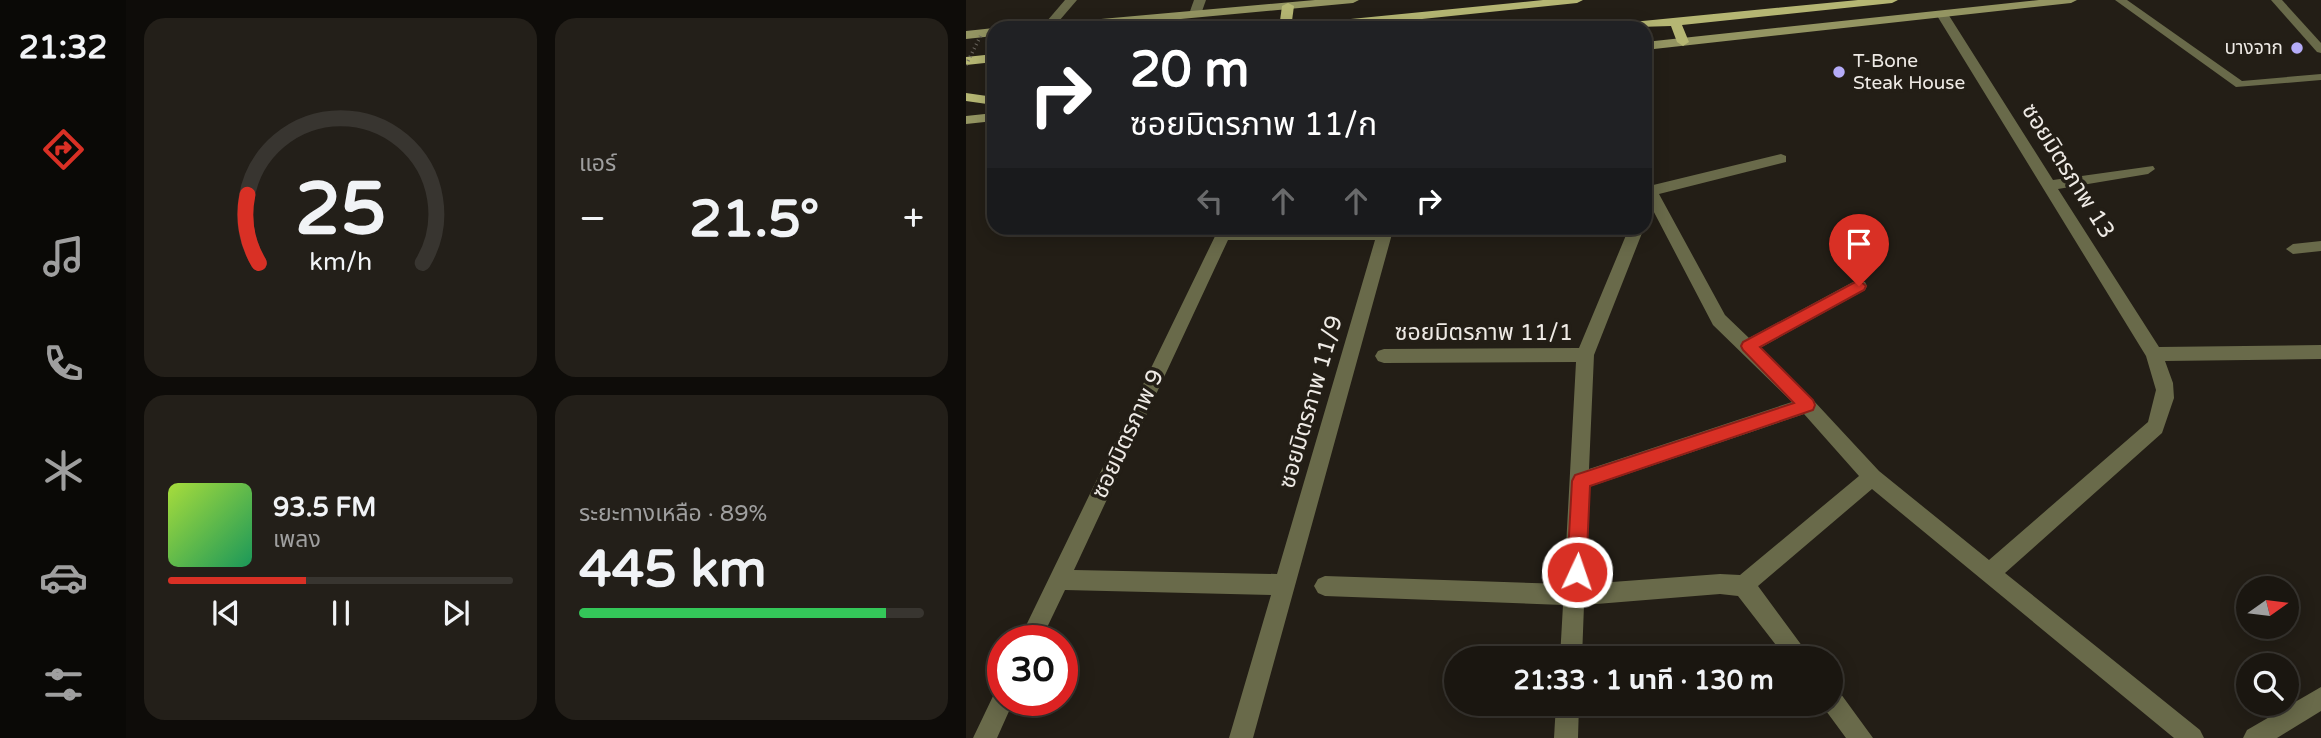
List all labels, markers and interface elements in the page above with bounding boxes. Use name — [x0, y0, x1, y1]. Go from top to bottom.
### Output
text: 21:32 — [19, 29, 107, 67]
place label: บางจาก — [2224, 37, 2283, 59]
marker: บางจาก — [2289, 40, 2305, 56]
text: 20 m — [1130, 41, 1249, 100]
icon: right — [1015, 49, 1106, 140]
place label: T-Bone Steak House — [1853, 50, 1965, 94]
marker: T-Bone Steak House — [1831, 64, 1847, 80]
street label: ซอยมิตรภาพ 13 — [2015, 98, 2121, 244]
text: ซอยมิตรภาพ 11/ก — [1130, 106, 1377, 144]
icon: directions — [39, 125, 88, 174]
text: แอร์ — [579, 150, 616, 178]
text: 25 — [295, 167, 386, 255]
icon: left — [1191, 182, 1229, 220]
icon: ahead — [1264, 182, 1302, 220]
icon: ahead — [1337, 182, 1375, 220]
icon: right — [1410, 182, 1448, 220]
text: 21.5° — [689, 188, 819, 251]
text: − — [579, 196, 606, 242]
text: + — [903, 196, 924, 242]
pin — [1829, 214, 1889, 286]
icon: arrive — [1840, 225, 1878, 263]
icon: music — [39, 232, 88, 281]
text: km/h — [309, 247, 372, 277]
street label: ซอยมิตรภาพ 11/9 — [1273, 312, 1349, 492]
street label: ซอยมิตรภาพ 11/1 — [1395, 319, 1573, 347]
icon: phone — [39, 339, 88, 388]
street label: ซอยมิตรภาพ 9 — [1086, 365, 1170, 503]
icon: climate — [39, 446, 88, 495]
text: 93.5 FM — [273, 492, 376, 523]
text: ระยะทางเหลือ · 89% — [579, 500, 767, 528]
text: เพลง — [273, 526, 321, 554]
position arrow — [1540, 535, 1614, 609]
text: 445 km — [579, 538, 767, 601]
icon: car — [39, 553, 88, 602]
north arrow — [2236, 576, 2300, 639]
map controls — [2236, 576, 2299, 716]
icon: previous — [207, 594, 245, 632]
icon: pause — [322, 594, 360, 632]
icon: next — [437, 594, 475, 632]
speed limit sign: 30 — [987, 625, 1078, 716]
button: search — [2236, 653, 2299, 716]
icon: filters — [39, 660, 88, 709]
text: 21:33 · 1 นาที · 130 m — [1513, 665, 1774, 696]

